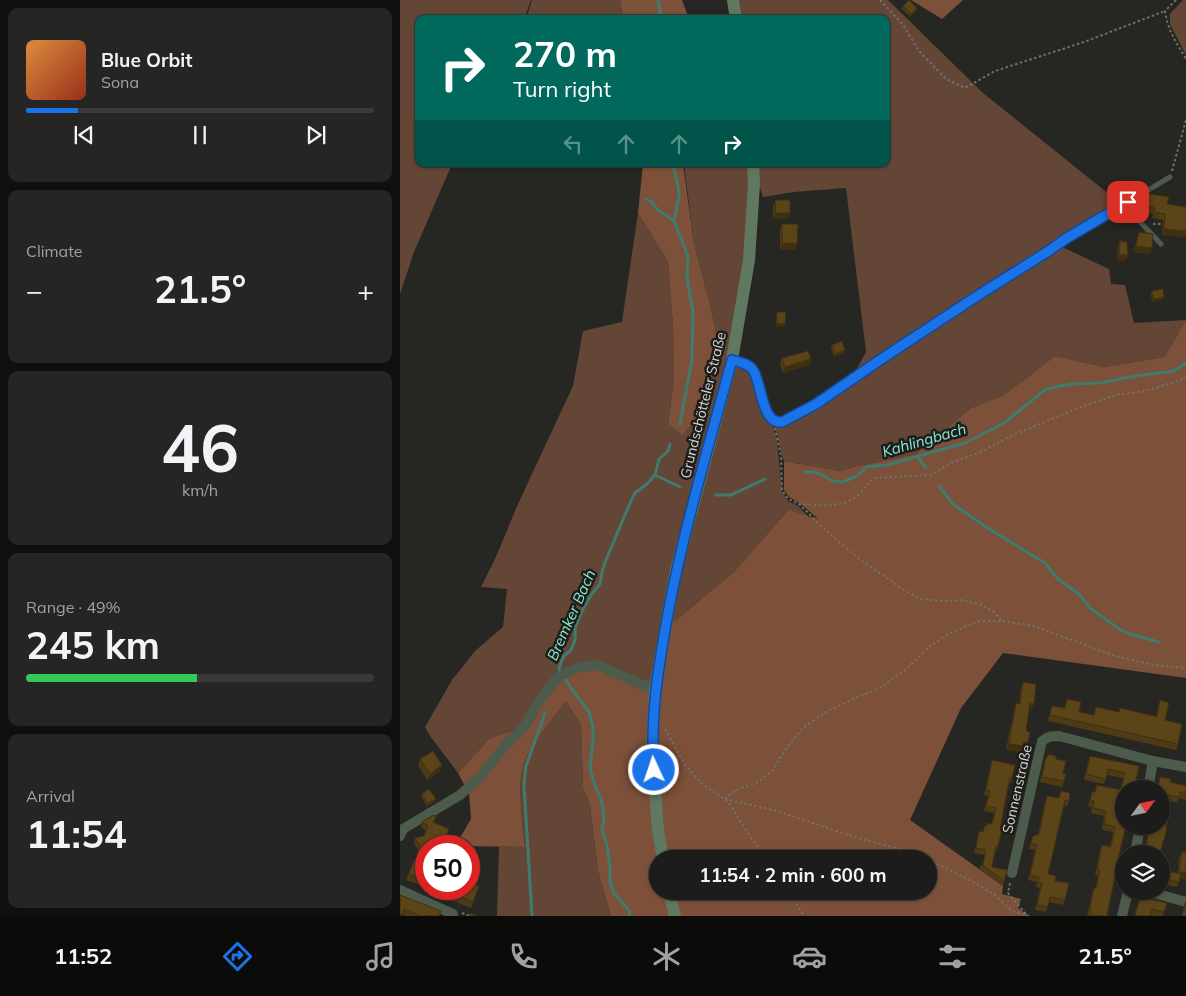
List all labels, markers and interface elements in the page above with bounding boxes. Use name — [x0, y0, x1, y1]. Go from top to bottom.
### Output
text: 270 m — [513, 32, 617, 76]
icon: right — [430, 35, 495, 100]
text: Blue Orbit — [101, 48, 192, 72]
text: Sona — [101, 72, 139, 92]
text: Turn right — [513, 75, 611, 103]
icon: previous — [70, 121, 98, 149]
icon: pause — [186, 121, 214, 149]
icon: next — [302, 121, 330, 149]
icon: left — [559, 130, 587, 158]
icon: ahead — [612, 130, 640, 158]
icon: ahead — [665, 130, 693, 158]
icon: right — [718, 130, 746, 158]
pin — [1107, 181, 1149, 223]
icon: arrive — [1114, 188, 1142, 216]
text: Climate — [26, 241, 82, 261]
text: 21.5° — [154, 265, 246, 313]
text: − — [26, 273, 43, 308]
text: + — [357, 273, 374, 308]
street label: Grundschötteler Straße — [676, 330, 730, 480]
text: 46 — [161, 407, 239, 488]
water label: Kahlingbach — [880, 419, 968, 461]
text: km/h — [182, 480, 218, 500]
water label: Bremker Bach — [543, 566, 600, 663]
text: Range · 49% — [26, 597, 121, 617]
text: 245 km — [26, 621, 160, 669]
position arrow — [627, 743, 679, 795]
street label: Sonnenstraße — [998, 743, 1036, 835]
north arrow — [1115, 780, 1170, 835]
map controls — [1115, 780, 1170, 900]
text: Arrival — [26, 786, 75, 806]
text: 11:54 — [26, 810, 127, 858]
speed limit sign: 50 — [415, 835, 480, 900]
button: layers — [1115, 845, 1170, 900]
text: 11:54 · 2 min · 600 m — [699, 863, 887, 887]
icon: directions — [220, 939, 255, 974]
icon: music — [363, 939, 398, 974]
icon: phone — [506, 939, 541, 974]
icon: climate — [649, 939, 684, 974]
icon: car — [792, 939, 827, 974]
icon: filters — [935, 939, 970, 974]
text: 11:52 — [54, 942, 112, 970]
text: 21.5° — [1079, 942, 1132, 970]

